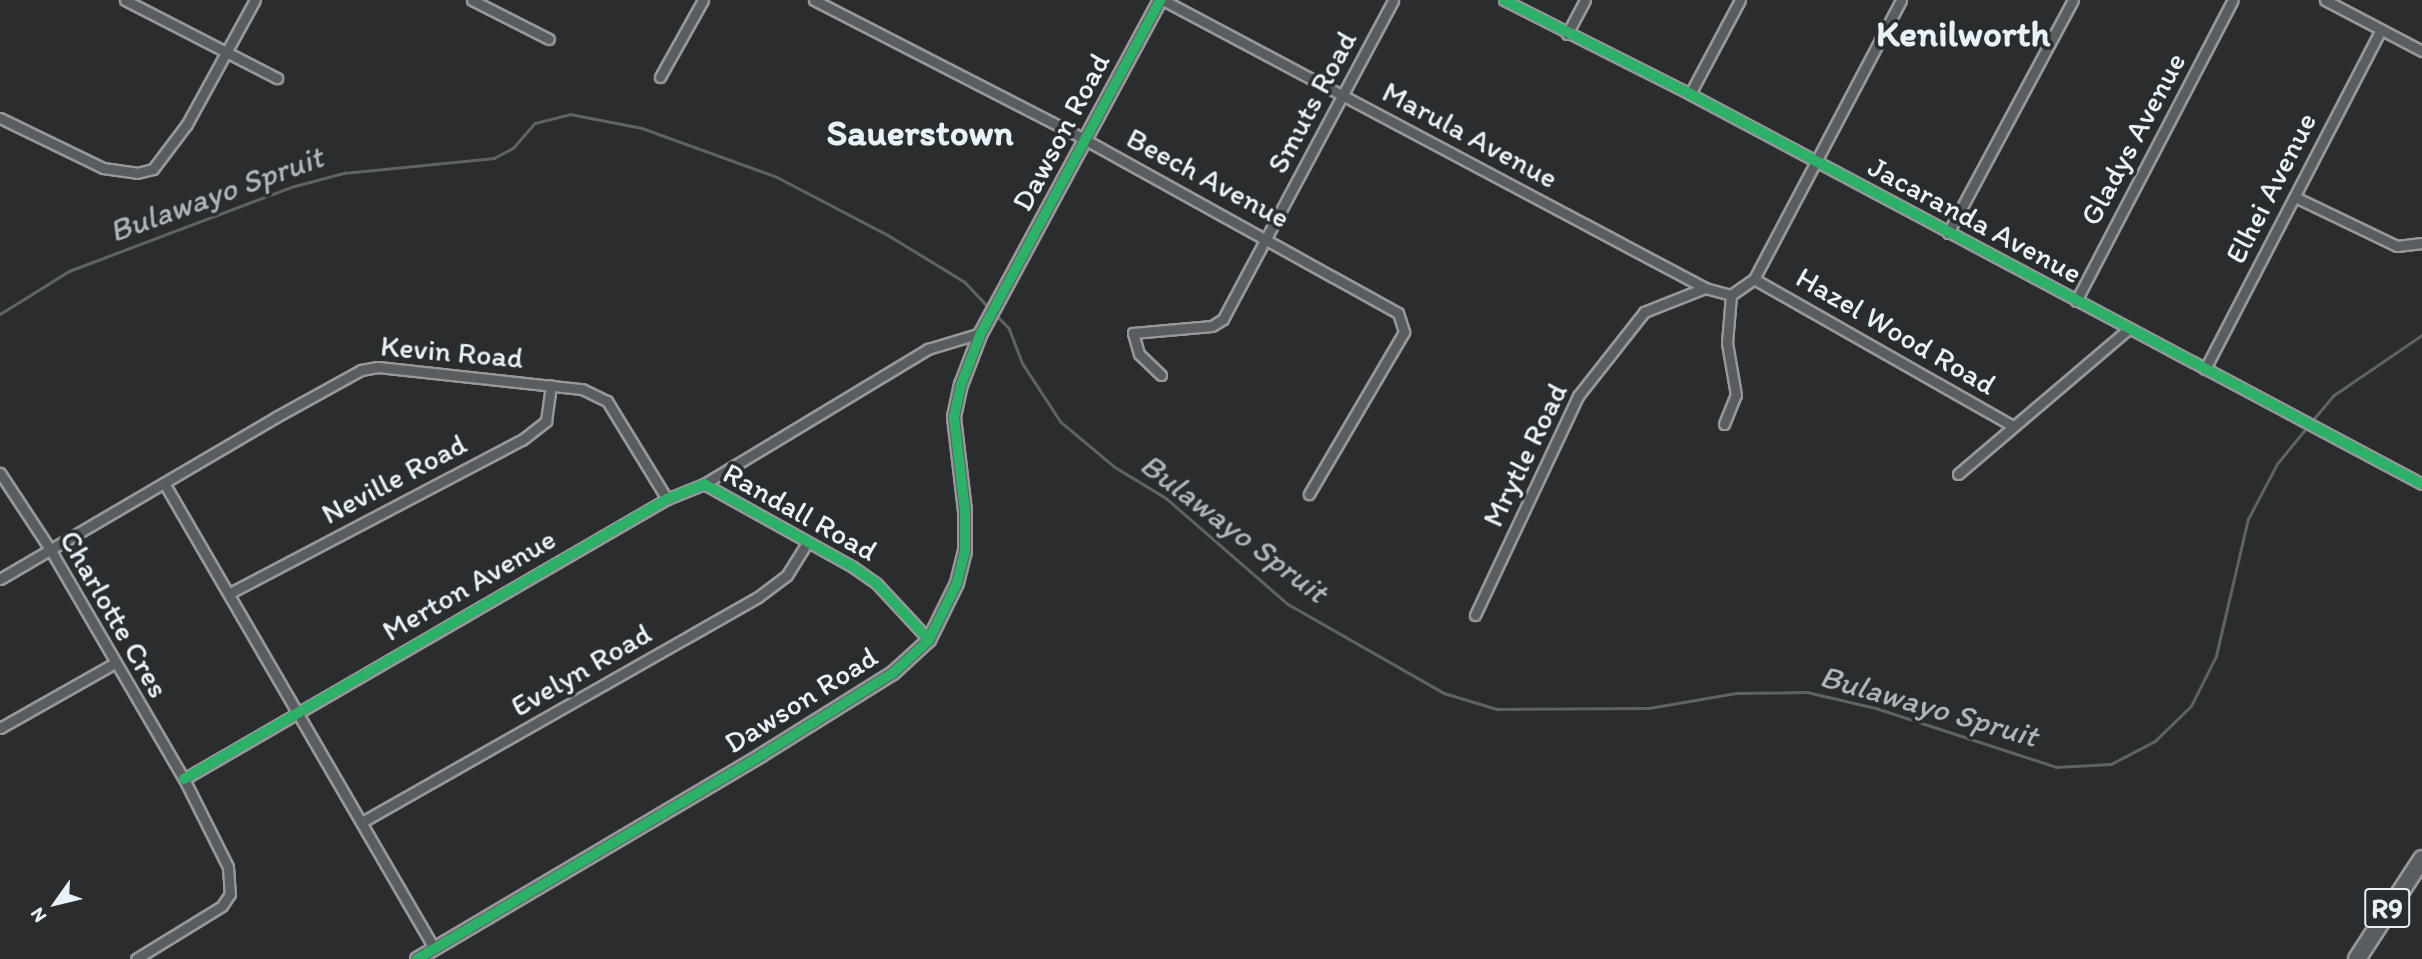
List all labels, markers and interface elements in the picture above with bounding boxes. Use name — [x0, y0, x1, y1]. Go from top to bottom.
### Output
district label: Kenilworth — [1876, 11, 2050, 55]
street label: Smuts Road — [1260, 25, 1364, 179]
street label: Dawson Road — [1005, 47, 1117, 217]
street label: Gladys Avenue — [2073, 47, 2193, 231]
street label: Marula Avenue — [1377, 74, 1563, 196]
street label: Elhei Avenue — [2218, 107, 2324, 269]
district label: Sauerstown — [826, 110, 1014, 154]
street label: Beech Avenue — [1121, 120, 1295, 236]
water label: Bulawayo Spruit — [104, 137, 328, 251]
street label: Jacaranda Avenue — [1863, 149, 2087, 291]
street label: Hazel Wood Road — [1790, 260, 2002, 402]
street label: Kevin Road — [380, 328, 524, 376]
street label: Mrytle Road — [1475, 377, 1575, 533]
street label: Neville Road — [315, 426, 473, 532]
water label: Bulawayo Spruit — [1133, 445, 1335, 611]
street label: Randall Road — [717, 455, 883, 569]
street label: Merton Avenue — [376, 521, 562, 649]
street label: Charlotte Cres — [52, 524, 176, 704]
street label: Evelyn Road — [505, 616, 657, 724]
street label: Dawson Road — [718, 639, 884, 761]
water label: Bulawayo Spruit — [1815, 657, 2043, 755]
north arrow — [21, 868, 91, 938]
road number: R9 — [2362, 884, 2412, 932]
text: N — [25, 903, 51, 927]

